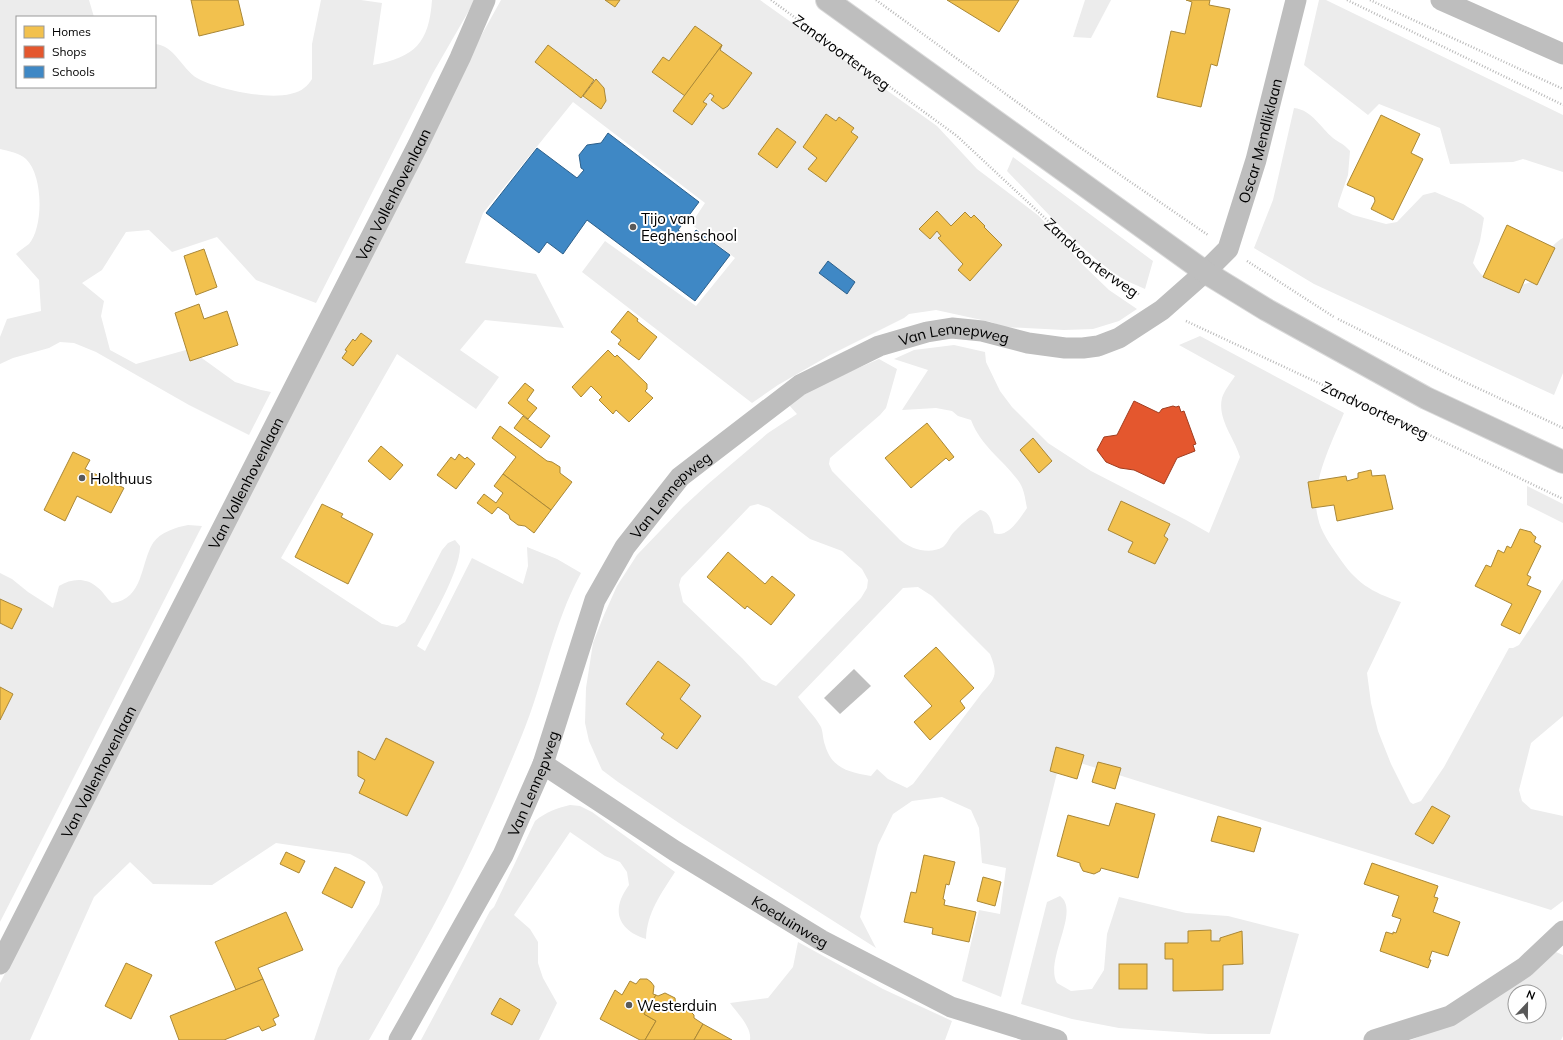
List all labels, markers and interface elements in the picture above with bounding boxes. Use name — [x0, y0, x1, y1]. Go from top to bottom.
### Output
street label: Zandvoorterweg — [790, 10, 894, 94]
legend — [16, 16, 156, 88]
text: Homes — [52, 24, 91, 39]
text: Shops — [52, 44, 87, 59]
text: Schools — [52, 64, 95, 79]
street label: Oscar Mendliklaan — [1233, 76, 1286, 206]
street label: Van Vollenhovenlaan — [351, 125, 434, 264]
place label: Tijo van Eeghenschool — [641, 209, 737, 245]
street label: Zandvoorterweg — [1041, 213, 1143, 301]
marker: Tijo van Eeghenschool — [628, 222, 638, 232]
street label: Van Lennepweg — [896, 318, 1011, 349]
street label: Zandvoorterweg — [1319, 376, 1432, 443]
street label: Van Vollenhovenlaan — [204, 414, 287, 552]
street label: Van Lennepweg — [626, 447, 715, 542]
place label: Holthuus — [90, 469, 152, 488]
marker: Holthuus — [77, 473, 87, 483]
street label: Van Vollenhovenlaan — [57, 702, 140, 841]
street label: Van Lennepweg — [503, 728, 563, 839]
street label: Koeduinweg — [748, 891, 832, 952]
north arrow — [1507, 984, 1547, 1024]
text: N — [1524, 987, 1537, 1003]
place label: Westerduin — [637, 996, 717, 1015]
marker: Westerduin — [624, 1000, 634, 1010]

